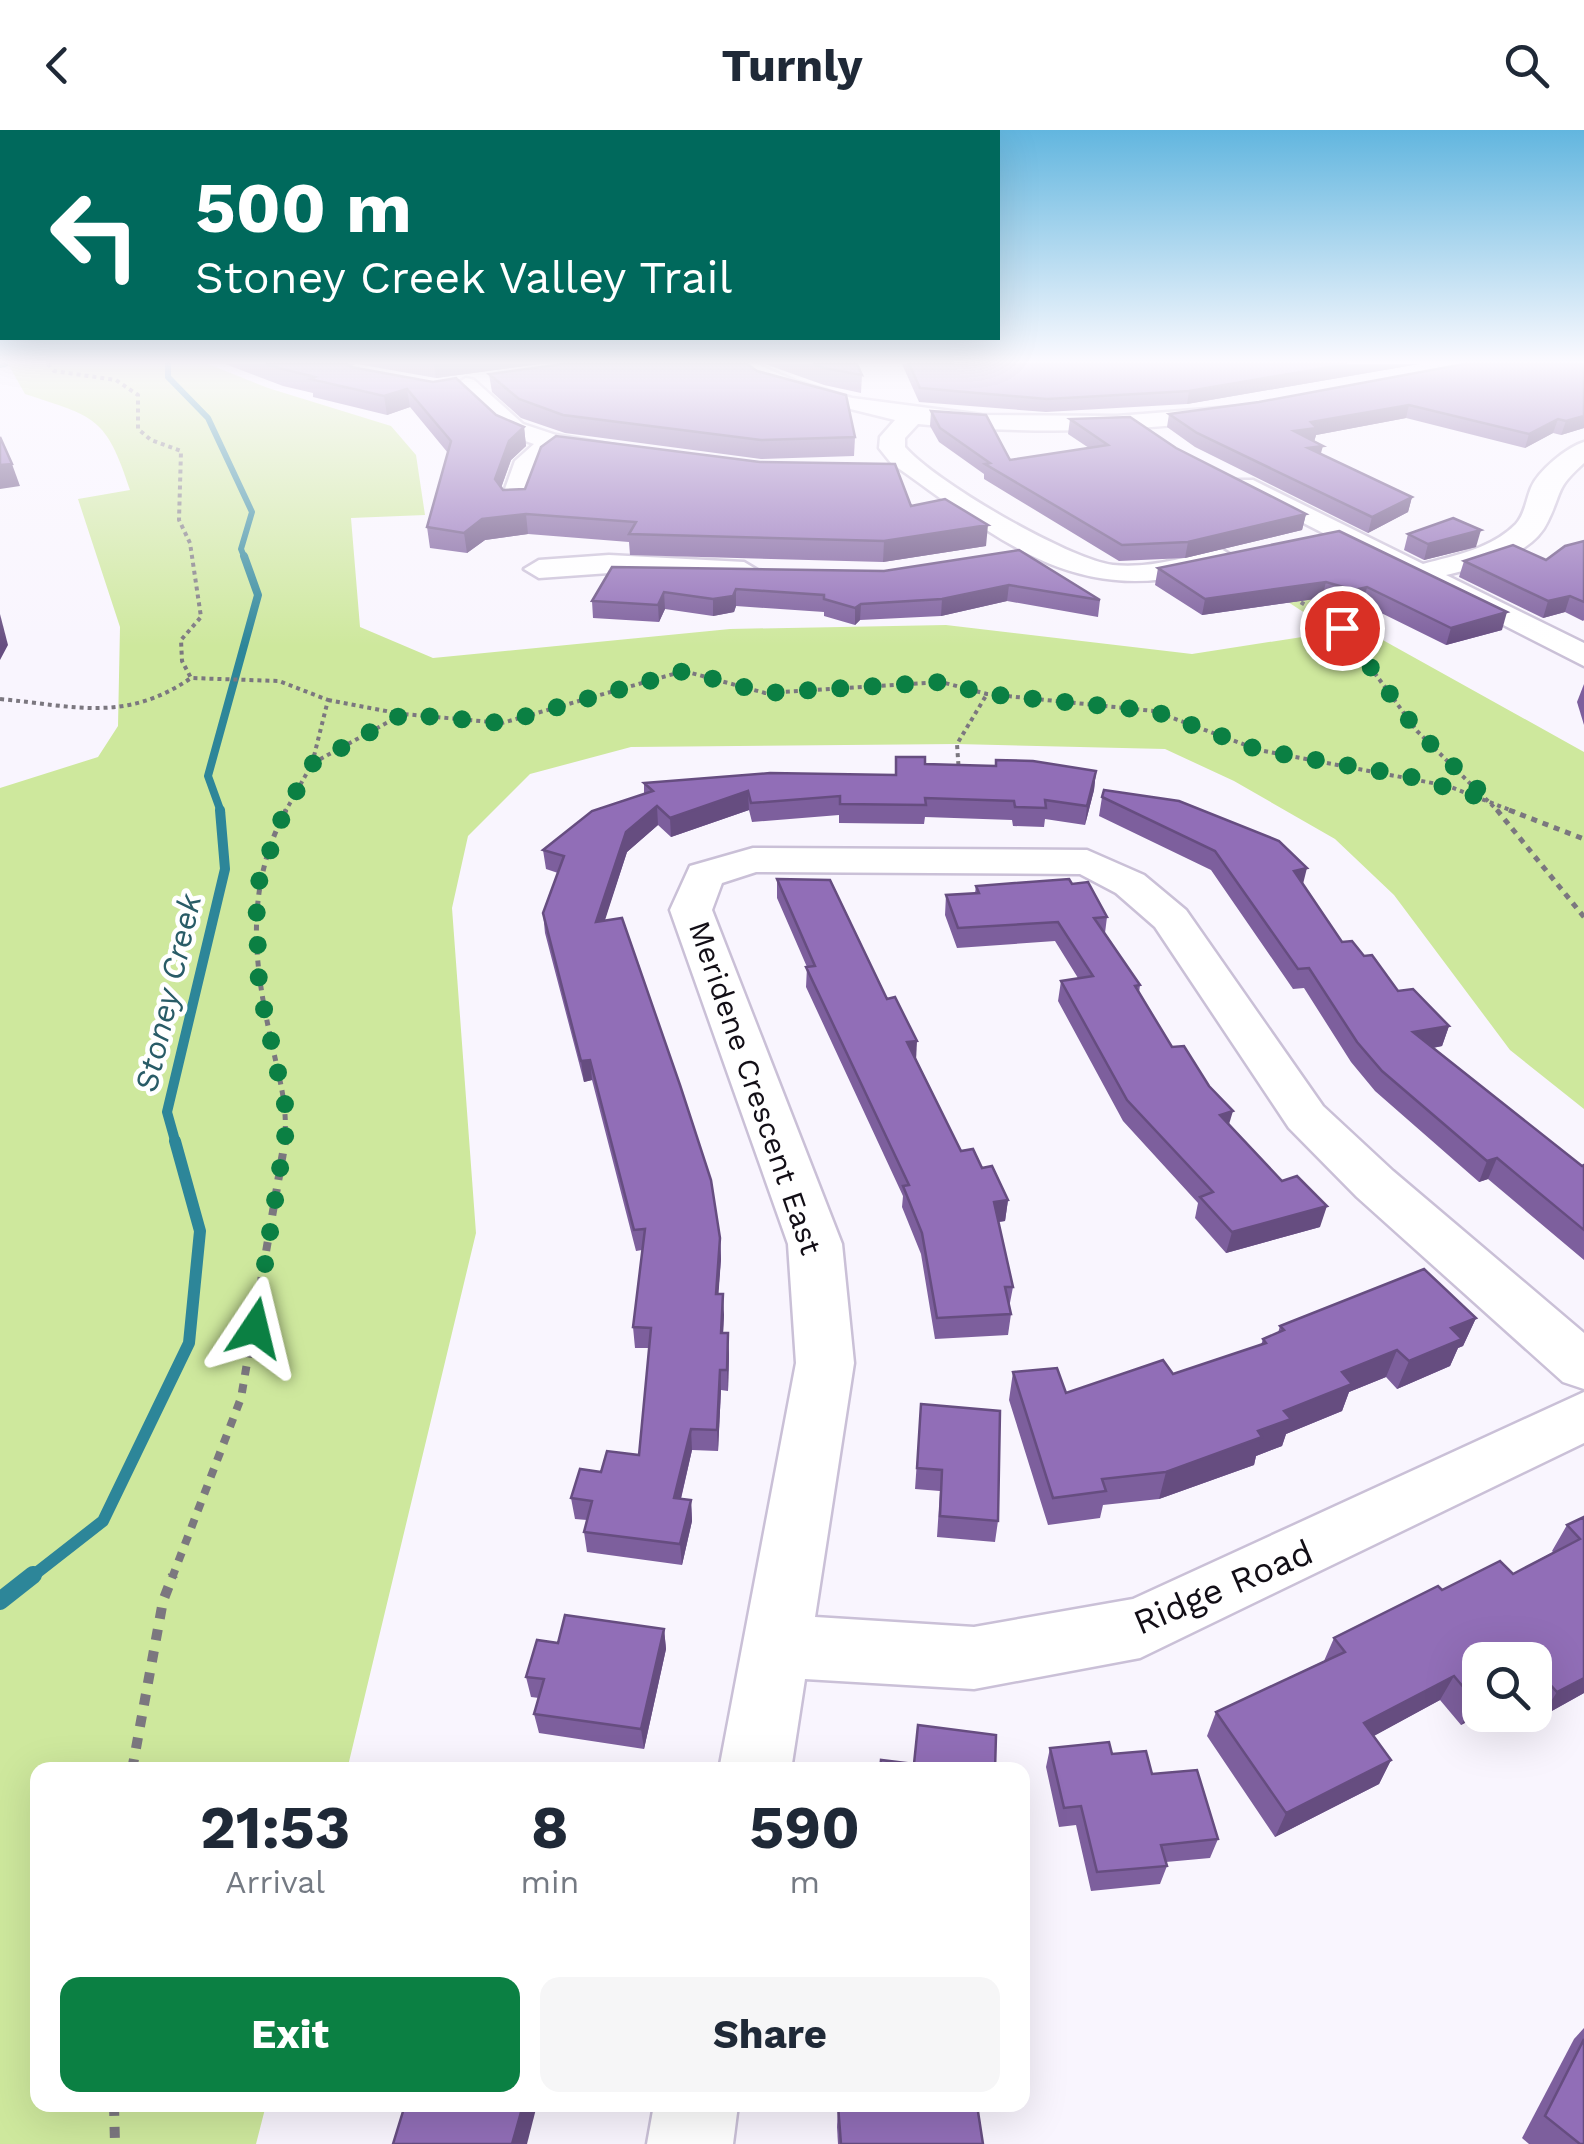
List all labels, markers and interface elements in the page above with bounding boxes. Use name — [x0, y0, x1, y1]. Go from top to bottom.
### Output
icon: back — [30, 38, 85, 93]
icon: search — [1499, 38, 1554, 93]
text: Turnly — [721, 39, 863, 92]
text: 500 m — [195, 167, 412, 249]
icon: left — [30, 170, 160, 300]
text: Stoney Creek Valley Trail — [195, 251, 732, 304]
pin — [1300, 586, 1385, 671]
icon: arrive — [1315, 601, 1370, 656]
water label: Stoney Creek — [127, 889, 210, 1096]
street label: Meridene Crescent East — [682, 916, 829, 1260]
position arrow — [203, 1276, 307, 1380]
street label: Ridge Road — [1127, 1530, 1319, 1644]
map controls — [1462, 1642, 1552, 1732]
button: search — [1462, 1642, 1552, 1732]
text: 21:53 — [200, 1792, 350, 1863]
text: 8 — [531, 1792, 569, 1863]
text: 590 — [749, 1792, 860, 1863]
text: Arrival — [225, 1863, 325, 1901]
text: min — [520, 1863, 579, 1901]
text: m — [789, 1863, 820, 1901]
button: Exit — [60, 1977, 520, 2092]
button: Share — [540, 1977, 1000, 2092]

